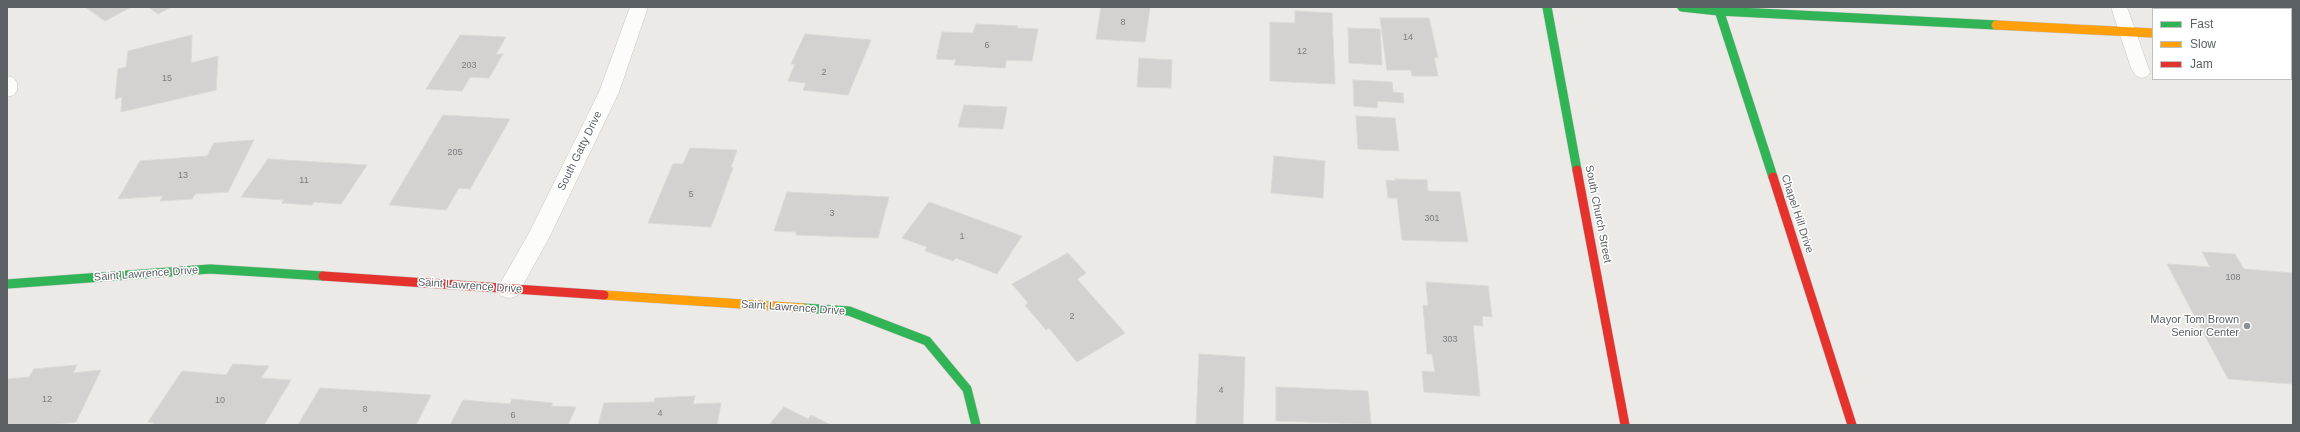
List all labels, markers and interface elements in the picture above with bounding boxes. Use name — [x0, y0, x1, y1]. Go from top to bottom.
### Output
legend — [2152, 8, 2292, 80]
text: Fast — [2190, 17, 2213, 31]
house number: 8 — [1120, 18, 1126, 28]
house number: 14 — [1403, 33, 1413, 43]
text: Slow — [2190, 37, 2216, 51]
house number: 6 — [984, 41, 990, 51]
house number: 12 — [1297, 47, 1307, 57]
text: Jam — [2190, 57, 2213, 71]
house number: 203 — [461, 61, 477, 71]
house number: 2 — [821, 68, 827, 78]
house number: 15 — [162, 74, 172, 84]
street label: South Gatty Drive — [555, 109, 605, 193]
house number: 205 — [447, 148, 463, 158]
street label: South Church Street — [1582, 164, 1614, 264]
house number: 13 — [178, 171, 188, 181]
street label: Chapel Hill Drive — [1778, 173, 1816, 255]
house number: 11 — [299, 176, 309, 186]
house number: 5 — [688, 190, 694, 200]
house number: 3 — [829, 209, 835, 219]
house number: 301 — [1424, 214, 1440, 224]
house number: 1 — [959, 232, 965, 242]
street label: Saint Lawrence Drive — [93, 264, 199, 284]
house number: 108 — [2225, 273, 2241, 283]
street label: Saint Lawrence Drive — [417, 276, 523, 296]
street label: Saint Lawrence Drive — [740, 298, 846, 318]
house number: 2 — [1069, 312, 1075, 322]
place label: Mayor Tom Brown Senior Center — [2150, 313, 2239, 339]
marker: Mayor Tom Brown Senior Center — [2242, 321, 2252, 331]
house number: 303 — [1442, 335, 1458, 345]
house number: 4 — [1218, 386, 1224, 396]
house number: 12 — [42, 395, 52, 405]
house number: 10 — [215, 396, 225, 406]
house number: 8 — [362, 405, 368, 415]
house number: 4 — [657, 409, 663, 419]
house number: 6 — [510, 411, 516, 421]

